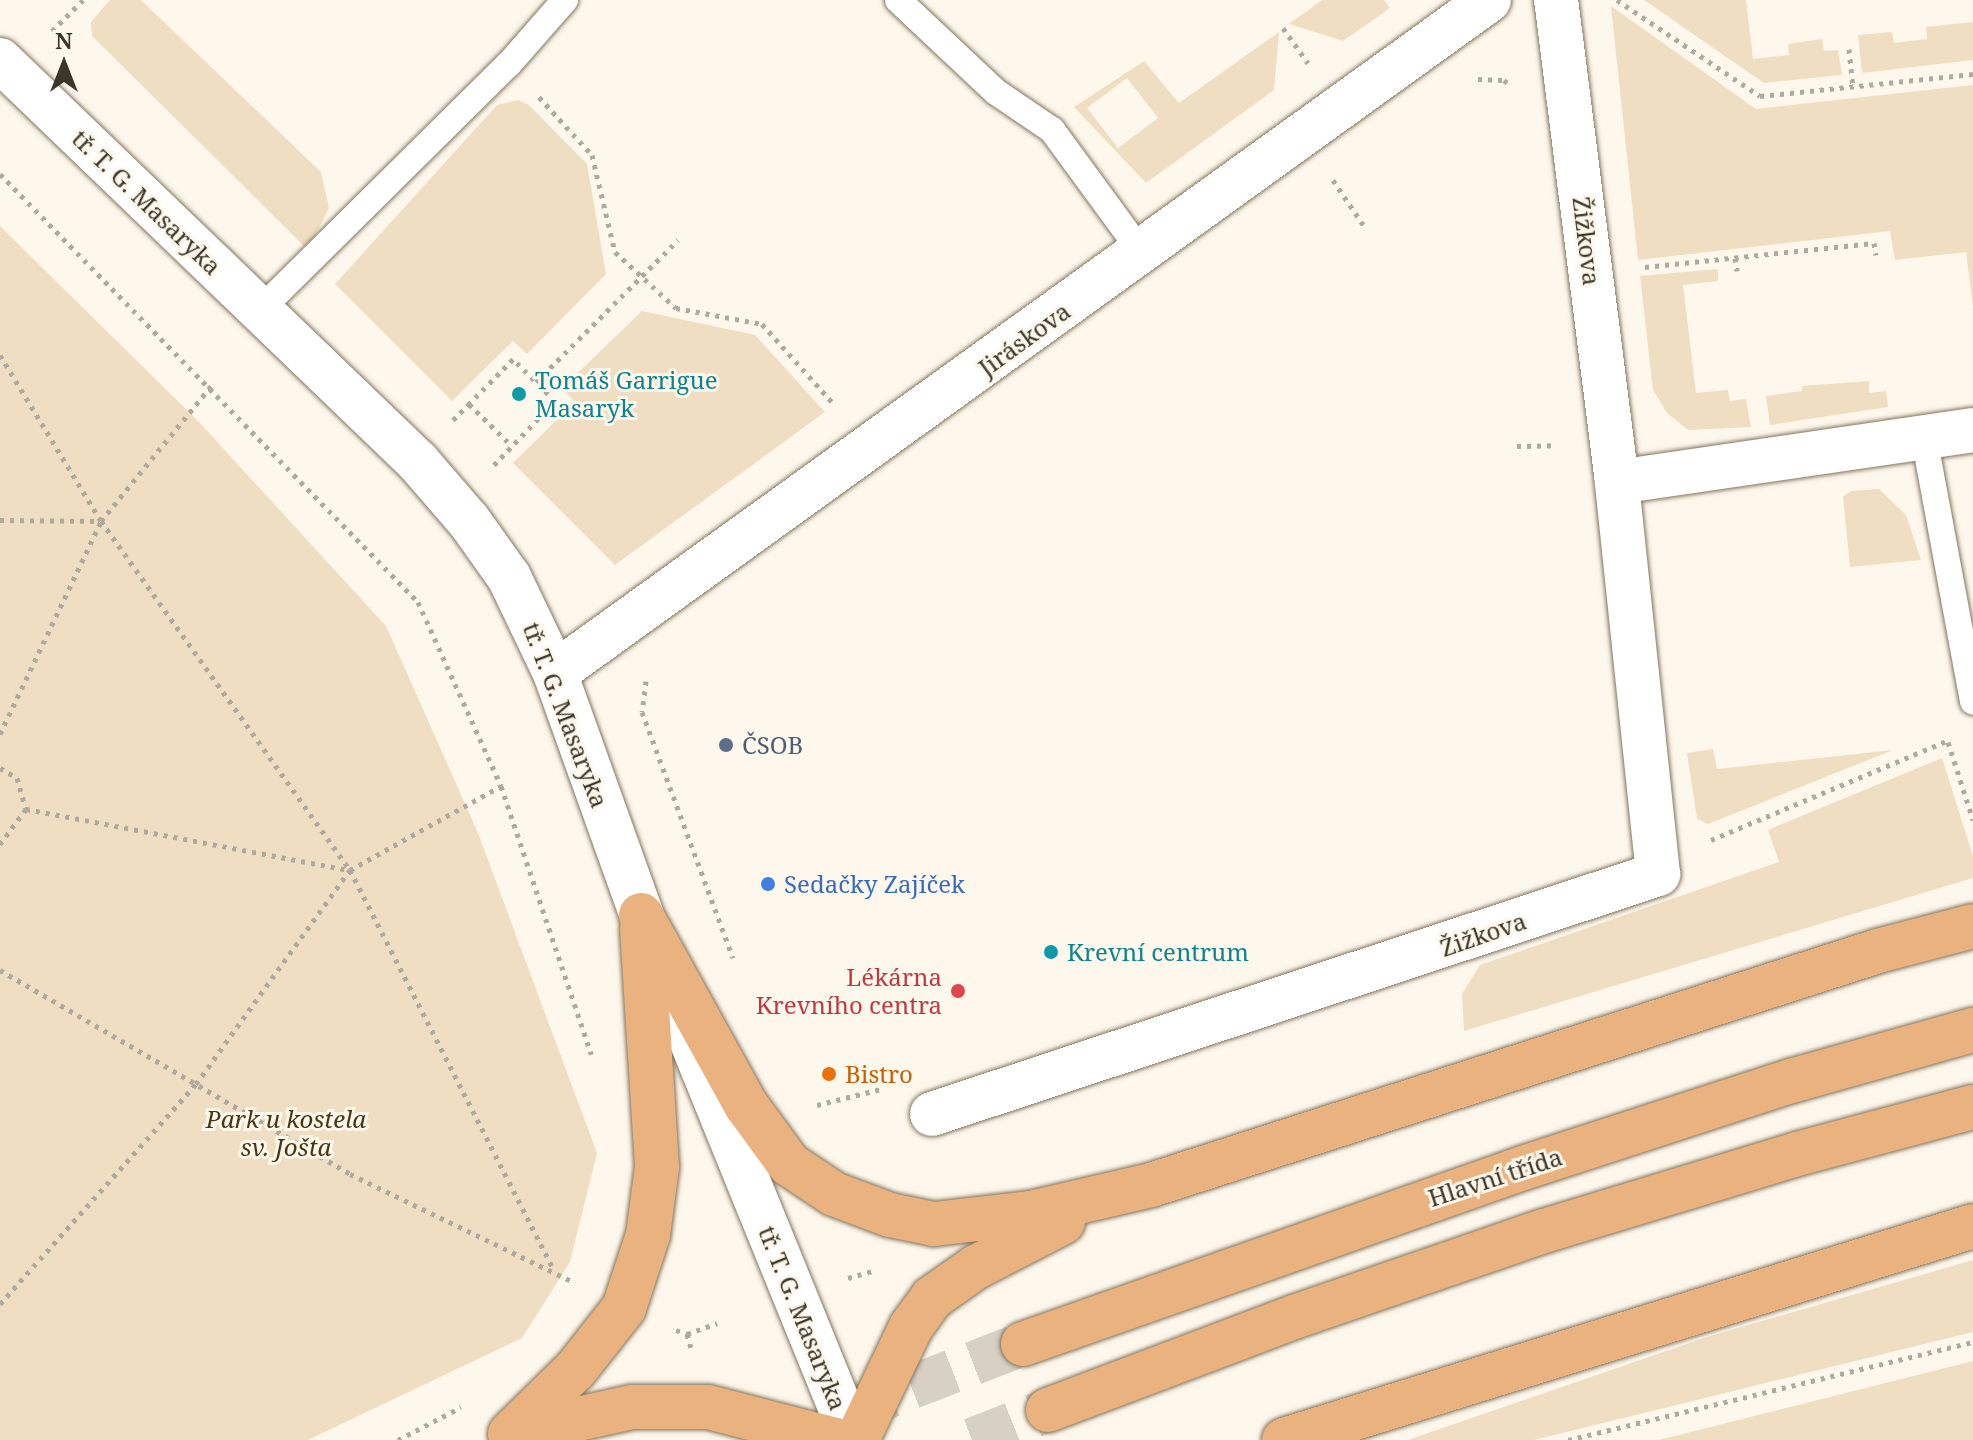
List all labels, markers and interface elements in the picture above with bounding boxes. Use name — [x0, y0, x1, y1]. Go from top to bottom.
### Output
north arrow — [24, 24, 104, 104]
text: N — [55, 25, 73, 55]
street label: tř. T. G. Masaryka — [67, 124, 227, 280]
street label: Žižkova — [1567, 195, 1607, 287]
street label: Jiráskova — [973, 296, 1075, 382]
place label: Tomáš Garrigue Masaryk — [535, 366, 718, 422]
marker: Tomáš Garrigue Masaryk — [510, 385, 528, 403]
street label: tř. T. G. Masaryka — [517, 618, 615, 812]
place label: ČSOB — [742, 731, 803, 759]
marker: ČSOB — [717, 736, 735, 754]
place label: Sedačky Zajíček — [784, 870, 965, 898]
marker: Sedačky Zajíček — [759, 875, 777, 893]
street label: Žižkova — [1436, 906, 1530, 962]
place label: Krevní centrum — [1067, 938, 1249, 966]
marker: Krevní centrum — [1042, 943, 1060, 961]
place label: Lékárna Krevního centra — [756, 963, 942, 1019]
marker: Lékárna Krevního centra — [949, 982, 967, 1000]
place label: Bistro — [845, 1060, 913, 1088]
marker: Bistro — [820, 1065, 838, 1083]
park label: Park u kostela sv. Jošta — [206, 1105, 366, 1161]
street label: Hlavní třída — [1424, 1142, 1566, 1212]
street label: tř. T. G. Masaryka — [753, 1222, 853, 1414]

